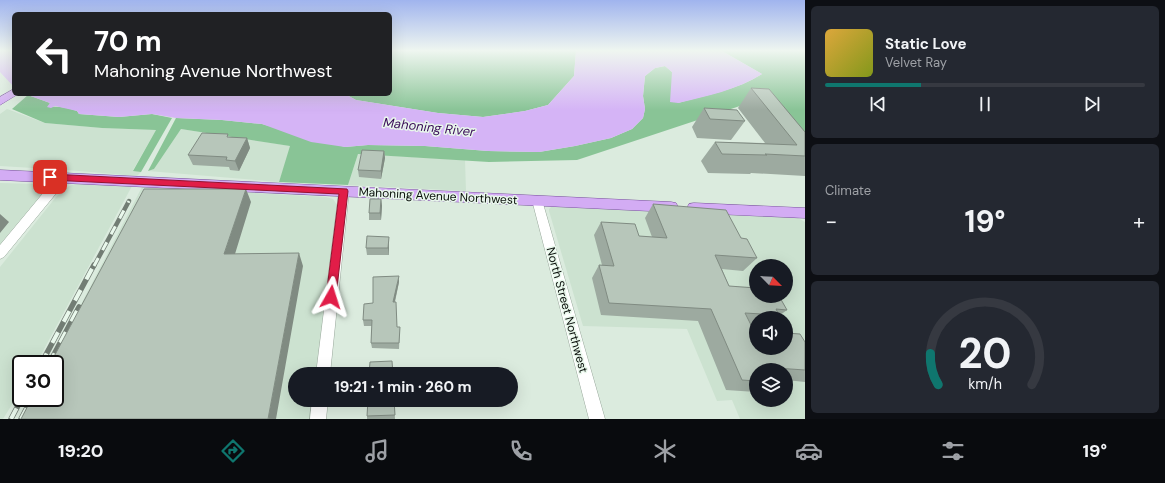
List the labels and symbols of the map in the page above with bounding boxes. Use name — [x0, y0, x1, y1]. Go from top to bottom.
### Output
water label: Mahoning River — [382, 114, 477, 140]
pin — [33, 160, 67, 194]
street label: Mahoning Avenue Northwest — [358, 184, 518, 208]
street label: North Street Northwest — [543, 245, 592, 375]
north arrow — [749, 259, 793, 303]
position arrow — [310, 276, 352, 318]
speed limit sign: 30 — [12, 355, 64, 407]

